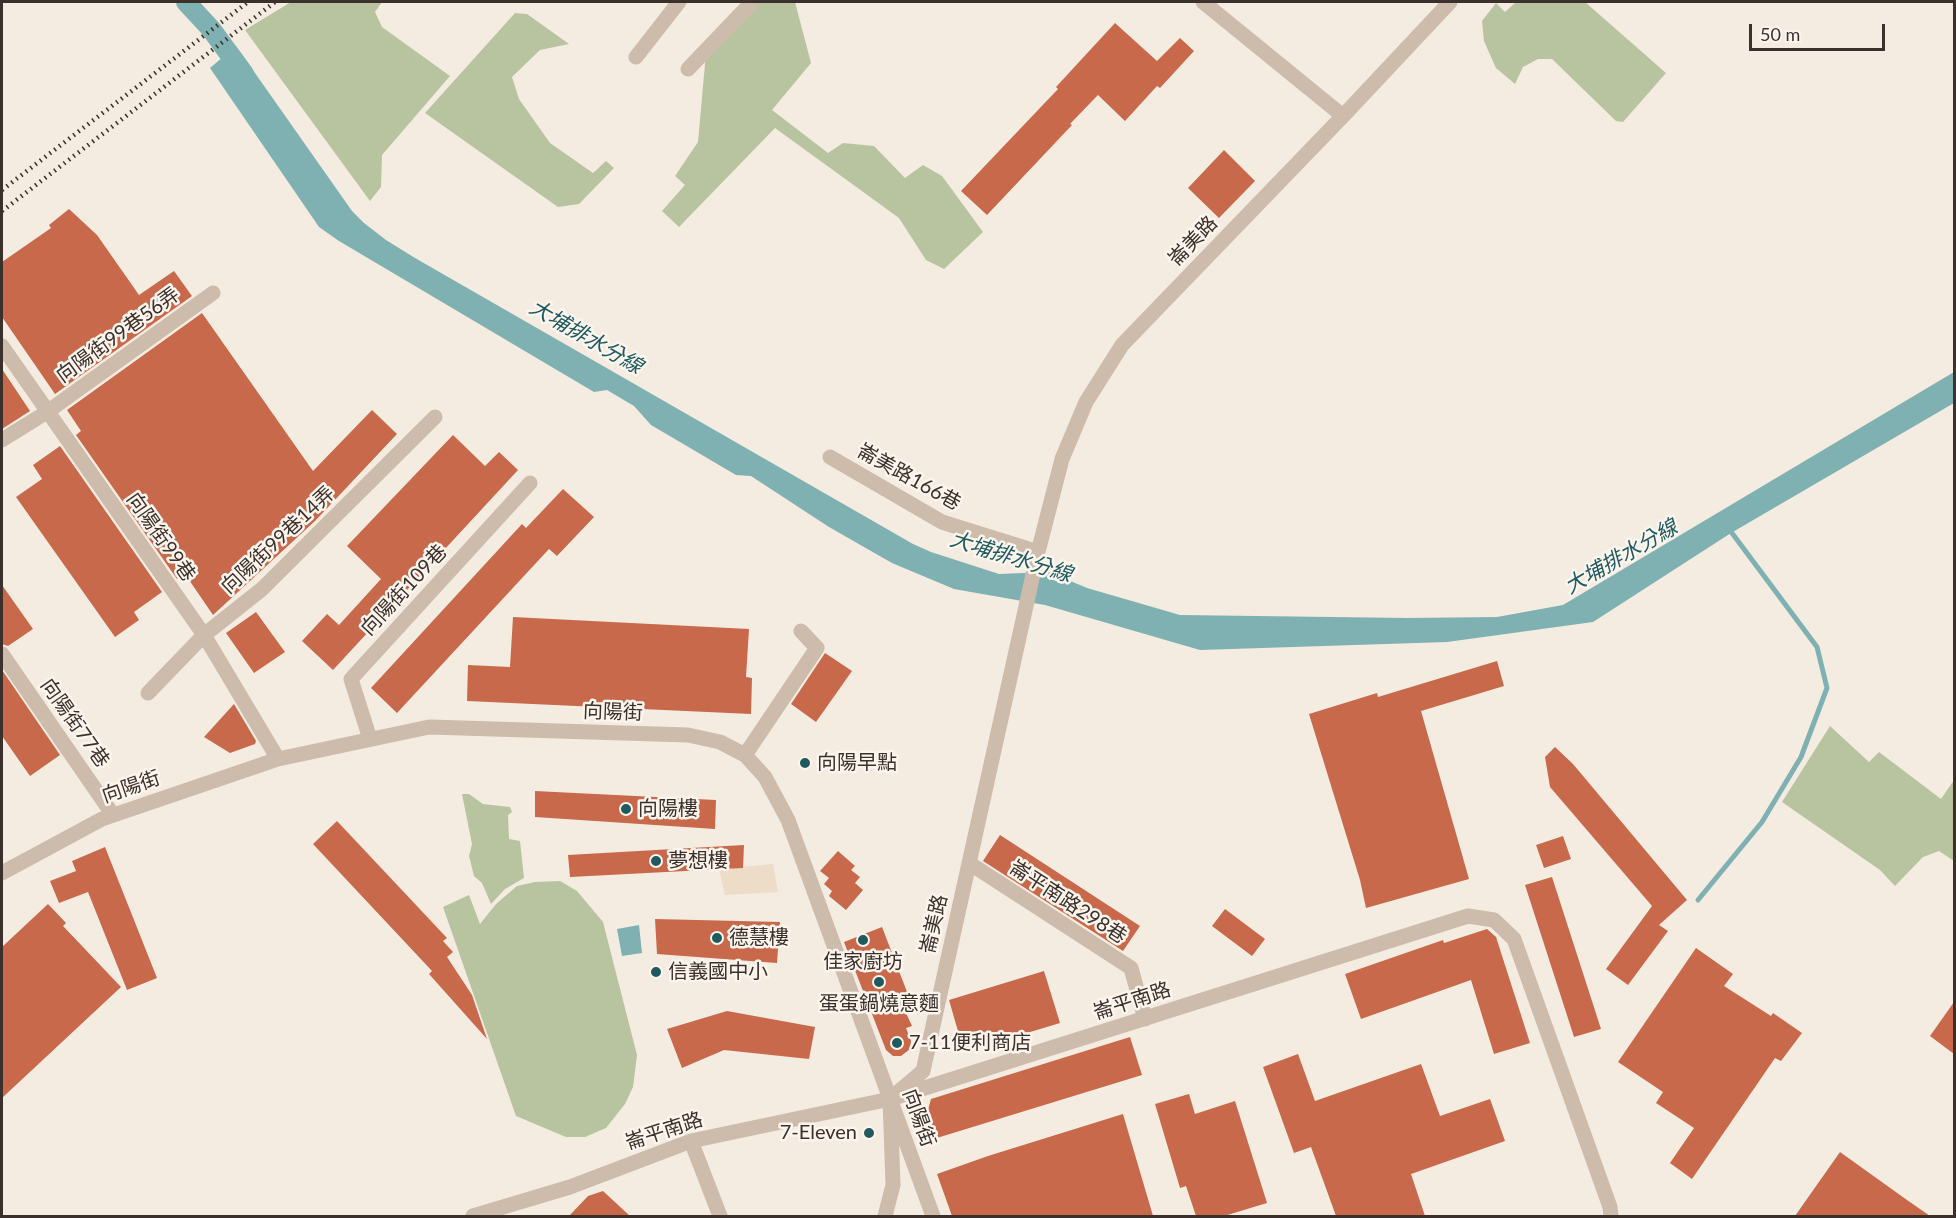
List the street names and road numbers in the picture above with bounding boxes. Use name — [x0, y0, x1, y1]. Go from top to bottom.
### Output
street label: 崙美路 — [1164, 211, 1222, 271]
street label: 向陽街99巷56弄 — [52, 282, 184, 388]
street label: 崙美路166巷 — [853, 439, 965, 515]
street label: 向陽街99巷14弄 — [216, 481, 340, 599]
street label: 向陽街99巷 — [122, 488, 200, 586]
street label: 向陽街109巷 — [356, 540, 452, 640]
street label: 向陽街77巷 — [36, 674, 114, 772]
street label: 向陽街 — [583, 699, 643, 725]
street label: 向陽街 — [99, 766, 163, 808]
street label: 崙平南路298巷 — [1005, 855, 1131, 949]
street label: 崙美路 — [916, 892, 952, 956]
street label: 崙平南路 — [1090, 977, 1174, 1025]
street label: 向陽街 — [897, 1086, 941, 1150]
street label: 崙平南路 — [622, 1107, 706, 1155]

